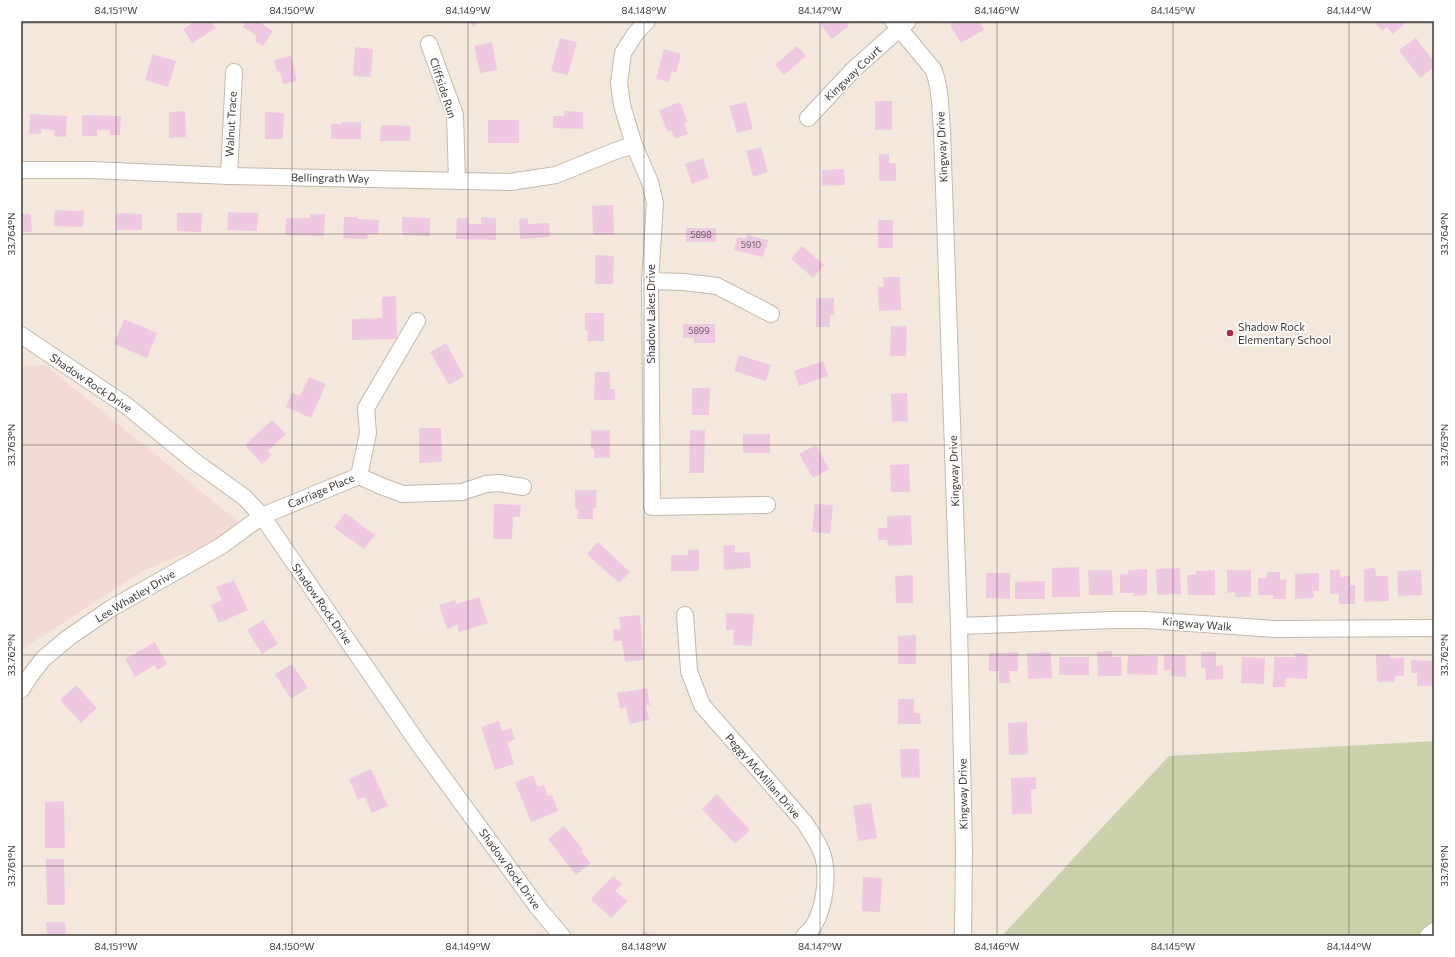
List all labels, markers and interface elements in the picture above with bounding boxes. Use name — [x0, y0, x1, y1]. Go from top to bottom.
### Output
text: 84.151°W — [95, 4, 137, 16]
text: 84.150°W — [269, 4, 315, 16]
text: 84.149°W — [446, 4, 490, 16]
text: 84.148°W — [622, 4, 666, 16]
text: 84.147°W — [798, 4, 842, 16]
text: 84.146°W — [975, 4, 1019, 16]
text: 84.145°W — [1151, 4, 1195, 16]
text: 84.144°W — [1327, 4, 1371, 16]
street label: Kingway Court — [822, 42, 884, 103]
street label: Cliffside Run — [428, 56, 459, 120]
street label: Walnut Trace — [222, 91, 239, 157]
street label: Kingway Drive — [933, 111, 950, 183]
street label: Bellingrath Way — [291, 170, 370, 185]
text: 33.764°N — [5, 212, 17, 256]
text: 33.764°N — [1438, 212, 1450, 256]
house number: 5898 — [690, 229, 712, 240]
house number: 5910 — [741, 239, 761, 250]
street label: Shadow Lakes Drive — [644, 264, 657, 364]
place label: Shadow Rock Elementary School — [1238, 320, 1331, 346]
house number: 5899 — [688, 325, 710, 336]
marker: Shadow Rock Elementary School — [1225, 328, 1235, 338]
street label: Shadow Rock Drive — [48, 350, 135, 415]
text: 33.763°N — [5, 424, 17, 466]
text: 33.763°N — [1438, 424, 1450, 466]
street label: Kingway Drive — [946, 435, 961, 507]
street label: Carriage Place — [286, 471, 356, 510]
street label: Shadow Rock Drive — [290, 561, 355, 647]
street label: Lee Whatley Drive — [93, 567, 177, 624]
street label: Kingway Walk — [1162, 614, 1232, 633]
text: 33.762°N — [5, 634, 17, 676]
text: 33.762°N — [1438, 634, 1450, 676]
street label: Peggy McMillan Drive — [723, 731, 804, 821]
street label: Kingway Drive — [955, 758, 970, 830]
street label: Shadow Rock Drive — [477, 826, 544, 911]
text: 33.761°N — [5, 845, 17, 887]
text: 33.761°N — [1438, 845, 1450, 887]
text: 84.151°W — [95, 940, 137, 952]
text: 84.150°W — [269, 940, 315, 952]
text: 84.149°W — [446, 940, 490, 952]
text: 84.148°W — [622, 940, 666, 952]
text: 84.147°W — [798, 940, 842, 952]
text: 84.146°W — [975, 940, 1019, 952]
text: 84.145°W — [1151, 940, 1195, 952]
text: 84.144°W — [1327, 940, 1371, 952]

